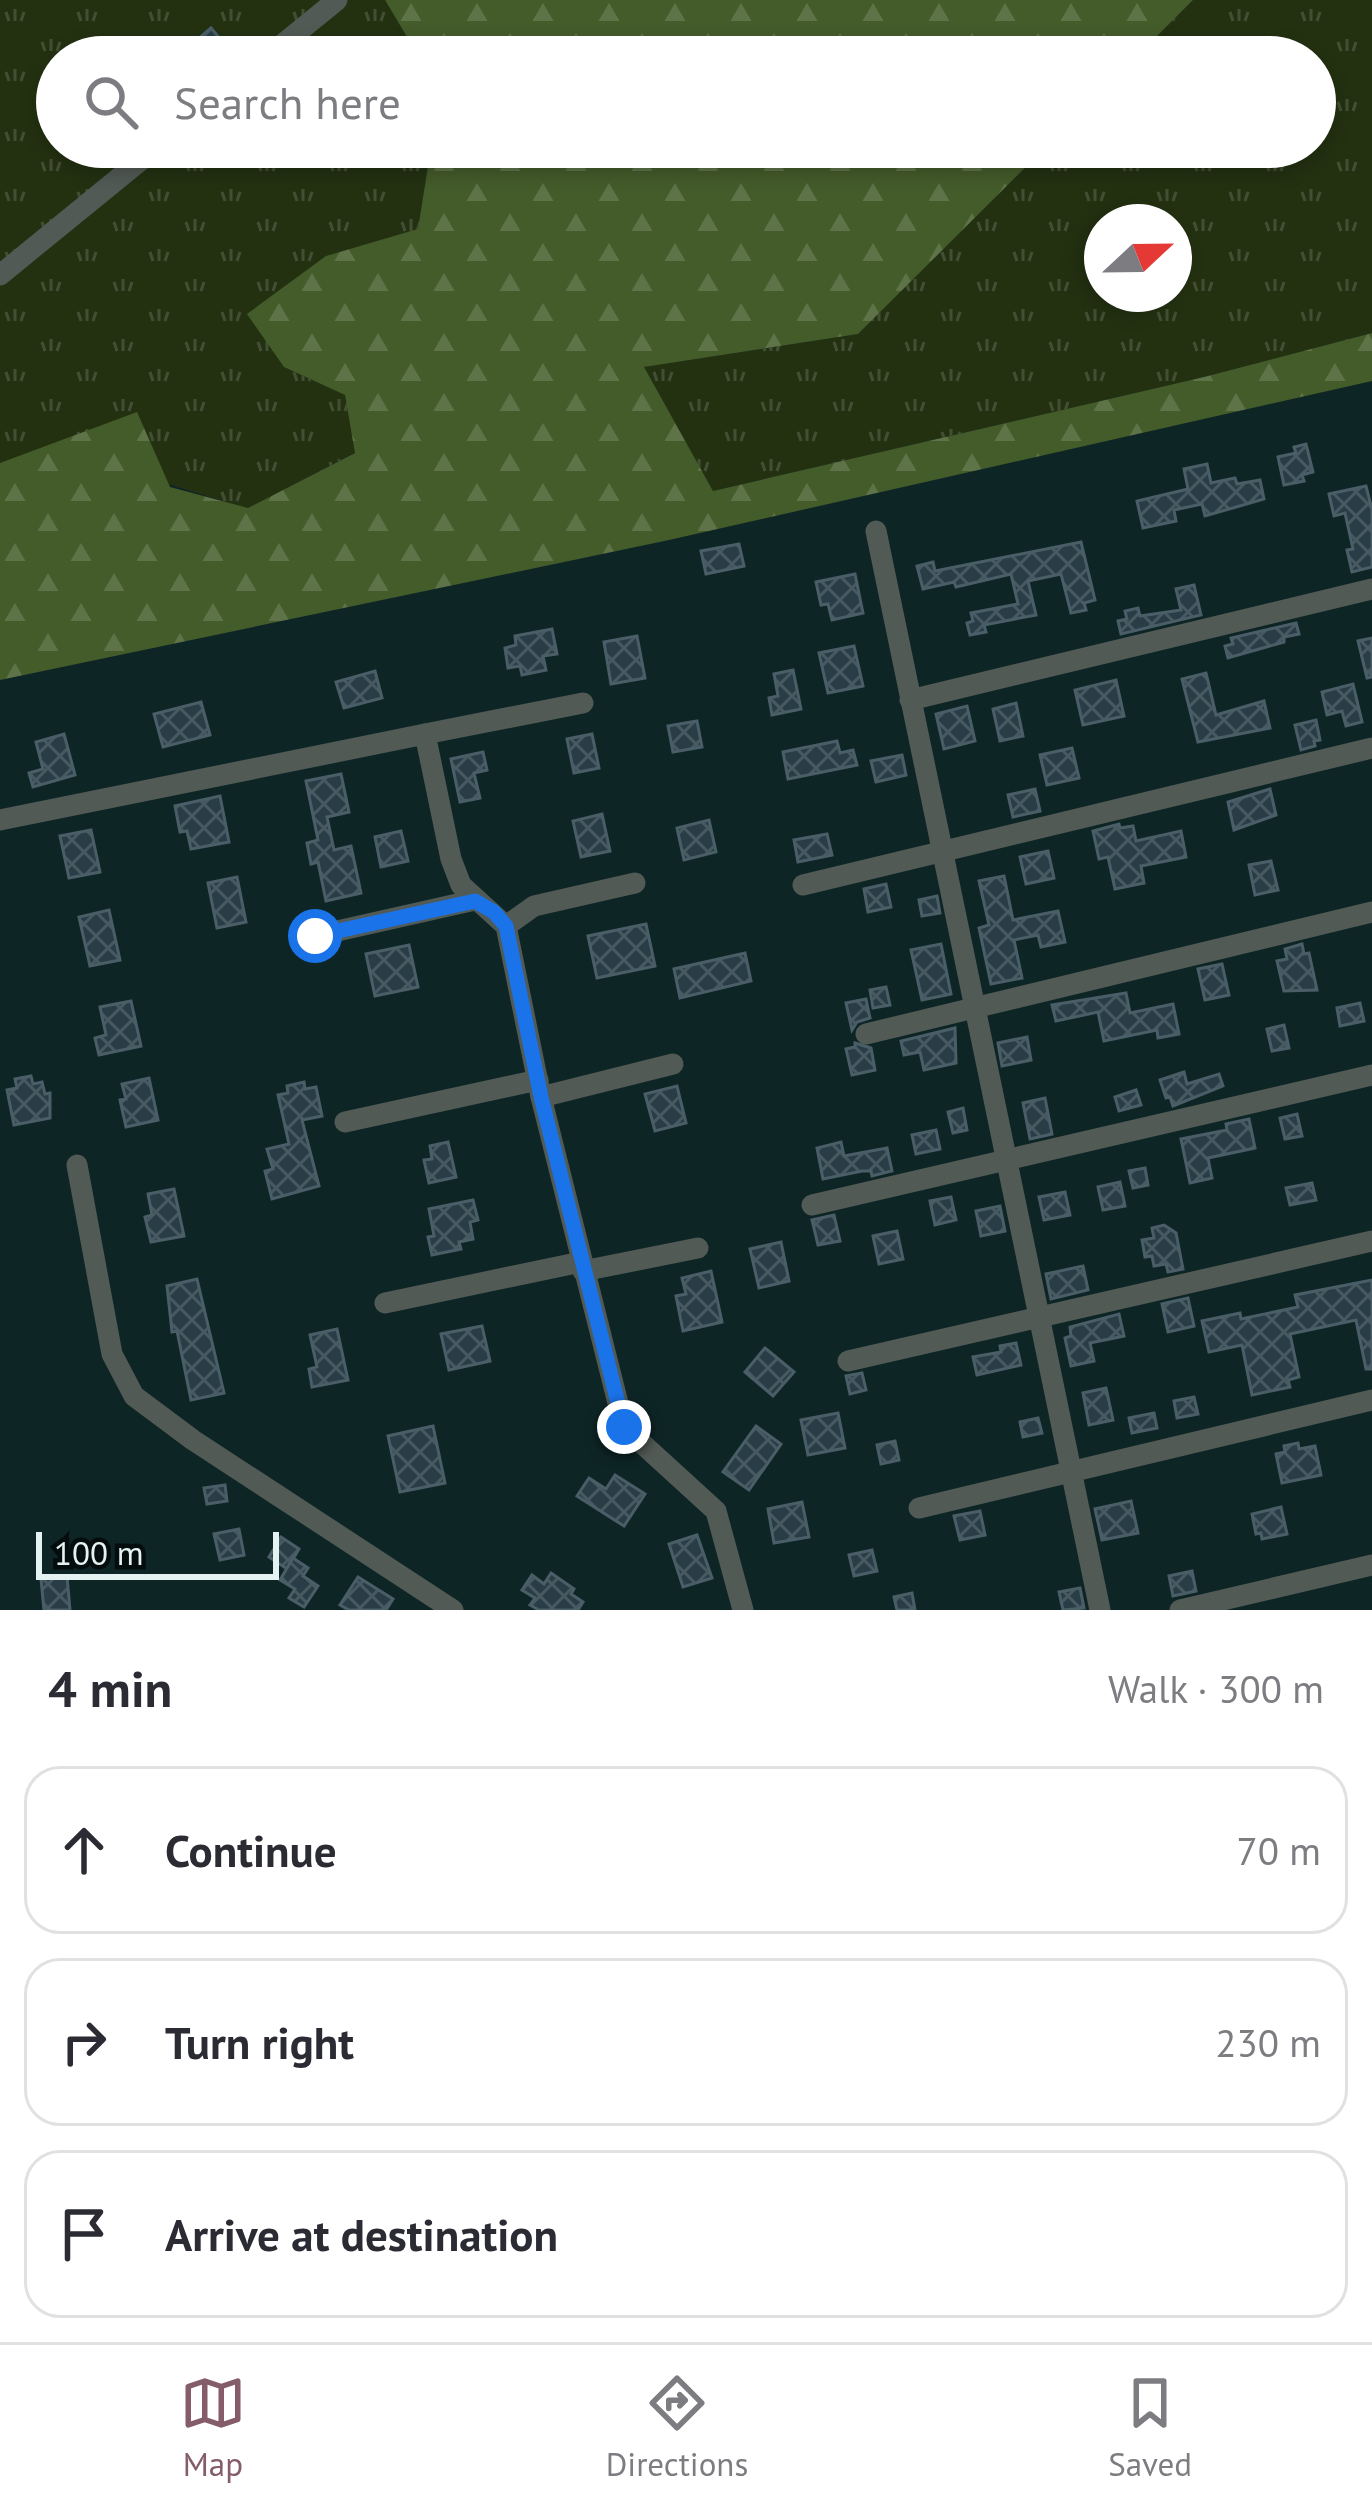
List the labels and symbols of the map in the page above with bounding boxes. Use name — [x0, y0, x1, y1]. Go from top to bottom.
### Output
north arrow — [1084, 204, 1192, 312]
route start — [288, 909, 342, 963]
route end — [597, 1400, 651, 1454]
scale bar — [36, 1526, 279, 1579]

